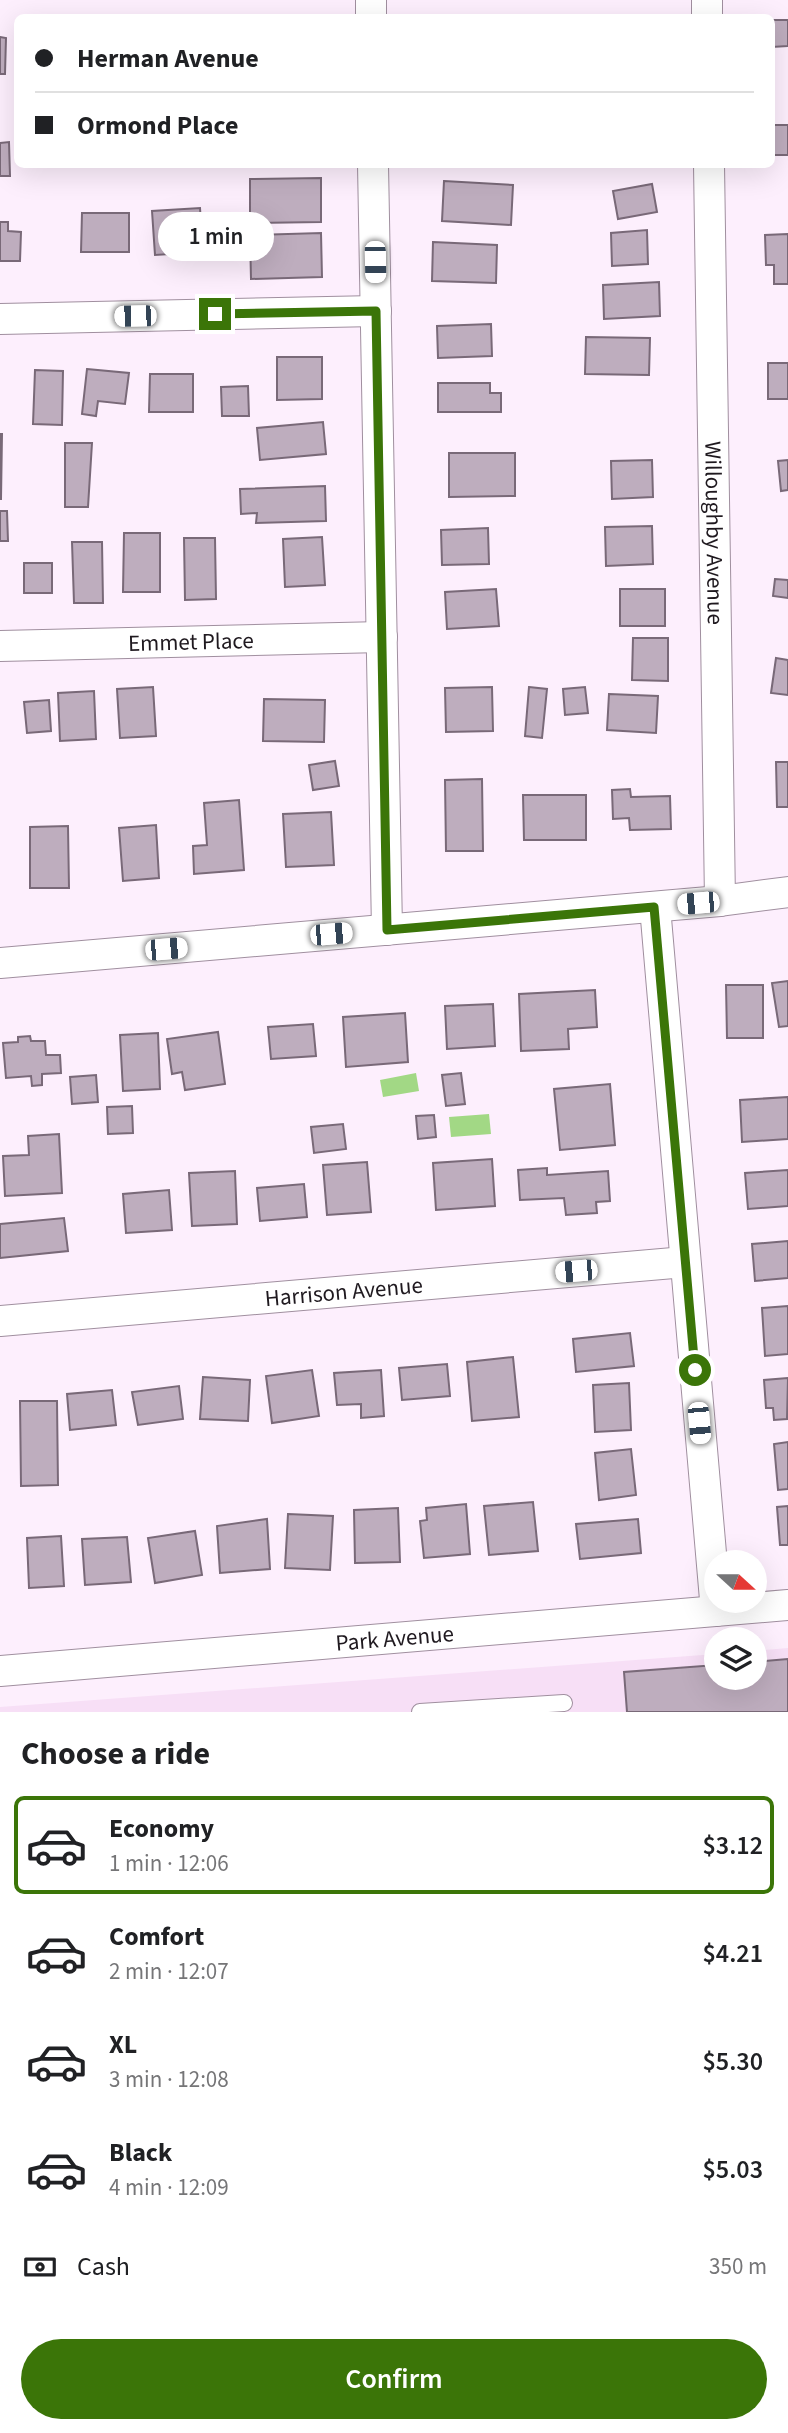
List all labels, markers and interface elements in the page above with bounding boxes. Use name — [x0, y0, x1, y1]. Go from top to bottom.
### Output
text: Herman Avenue — [77, 40, 259, 77]
text: Ormond Place — [77, 107, 238, 144]
callout: 1 min — [157, 212, 273, 262]
text: 1 min — [189, 220, 243, 253]
car — [365, 241, 386, 283]
route end — [199, 298, 231, 330]
car — [114, 305, 157, 327]
street label: Willoughby Avenue — [696, 441, 732, 625]
street label: Emmet Place — [128, 624, 254, 660]
car — [677, 891, 720, 915]
car — [310, 922, 353, 946]
car — [145, 937, 188, 961]
car — [555, 1259, 598, 1283]
street label: Harrison Avenue — [263, 1269, 424, 1315]
route start — [679, 1354, 711, 1386]
car — [687, 1401, 712, 1445]
north arrow — [704, 1550, 766, 1614]
map controls — [704, 1550, 767, 1690]
street label: Park Avenue — [334, 1617, 455, 1660]
button: layers — [704, 1627, 767, 1690]
text: Choose a ride — [21, 1731, 210, 1777]
text: Economy — [109, 1810, 214, 1847]
icon: car — [25, 1814, 88, 1877]
text: $3.12 — [702, 1827, 763, 1864]
text: 1 min · 12:06 — [109, 1847, 229, 1880]
text: Comfort — [109, 1918, 204, 1955]
icon: car — [25, 1922, 88, 1985]
text: $4.21 — [702, 1935, 763, 1972]
text: 2 min · 12:07 — [109, 1955, 229, 1988]
text: XL — [109, 2026, 137, 2063]
icon: car — [25, 2030, 88, 2093]
text: $5.30 — [702, 2043, 763, 2080]
text: 3 min · 12:08 — [109, 2063, 229, 2096]
text: Black — [109, 2134, 172, 2171]
icon: car — [25, 2138, 88, 2201]
text: $5.03 — [702, 2151, 763, 2188]
text: 4 min · 12:09 — [109, 2171, 229, 2204]
icon: cash — [21, 2248, 59, 2286]
text: Cash — [77, 2248, 130, 2285]
text: 350 m — [709, 2250, 767, 2283]
button: Confirm — [21, 2339, 767, 2419]

